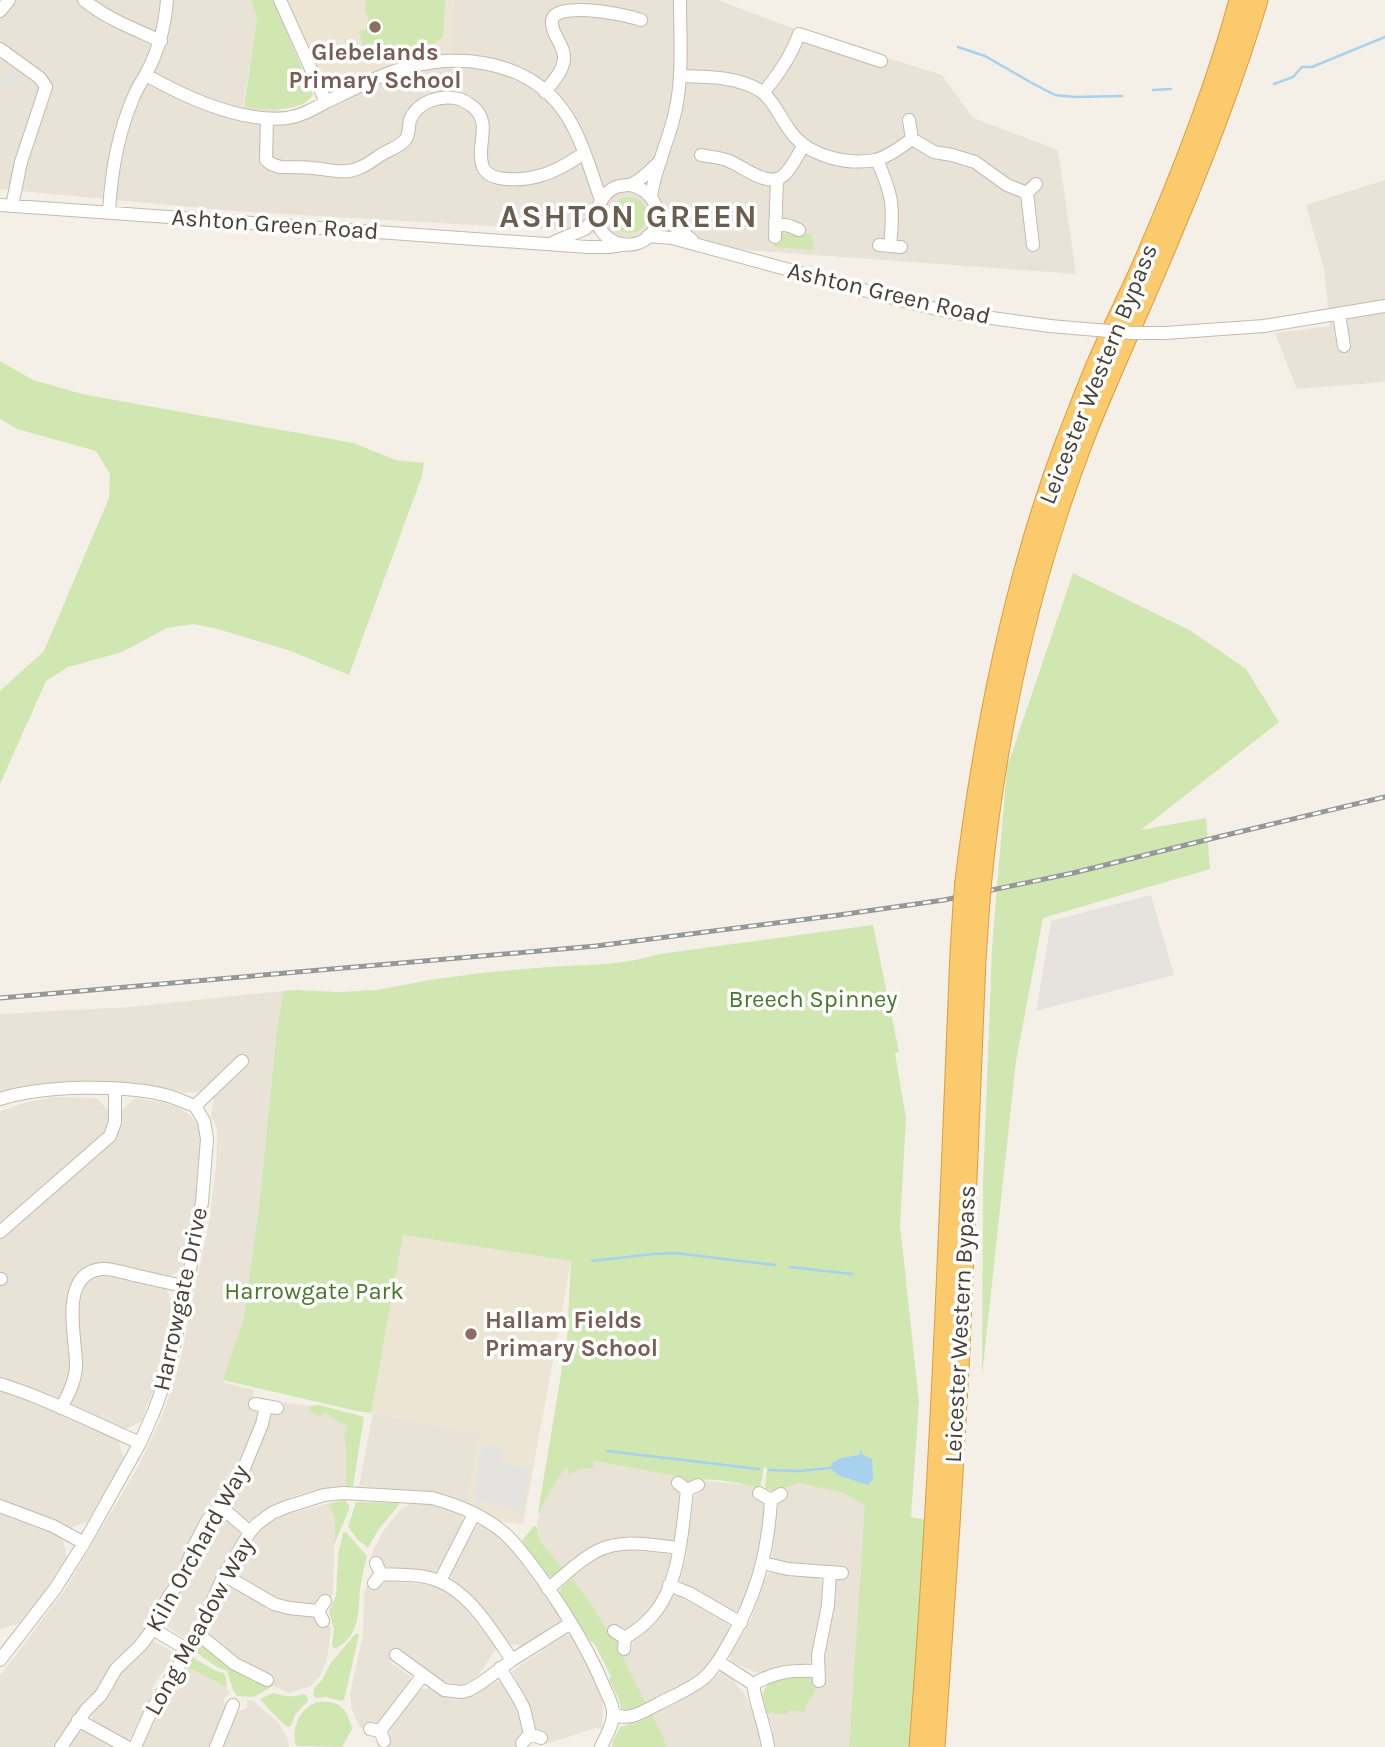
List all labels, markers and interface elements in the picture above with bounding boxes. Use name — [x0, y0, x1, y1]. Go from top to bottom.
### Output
marker: Glebelands Primary School — [367, 19, 383, 35]
place label: Glebelands Primary School — [288, 38, 462, 94]
district label: ASHTON GREEN — [499, 198, 759, 235]
street label: Ashton Green Road — [171, 203, 379, 245]
street label: Leicester Western Bypass — [1033, 240, 1163, 508]
street label: Ashton Green Road — [785, 256, 993, 330]
park label: Breech Spinney — [729, 985, 897, 1013]
street label: Leicester Western Bypass — [939, 1184, 981, 1464]
street label: Harrowgate Drive — [147, 1205, 213, 1393]
park label: Harrowgate Park — [224, 1277, 404, 1305]
place label: Hallam Fields Primary School — [485, 1306, 658, 1362]
marker: Hallam Fields Primary School — [463, 1326, 479, 1342]
street label: Kiln Orchard Way — [140, 1460, 254, 1636]
street label: Long Meadow Way — [138, 1532, 260, 1720]

